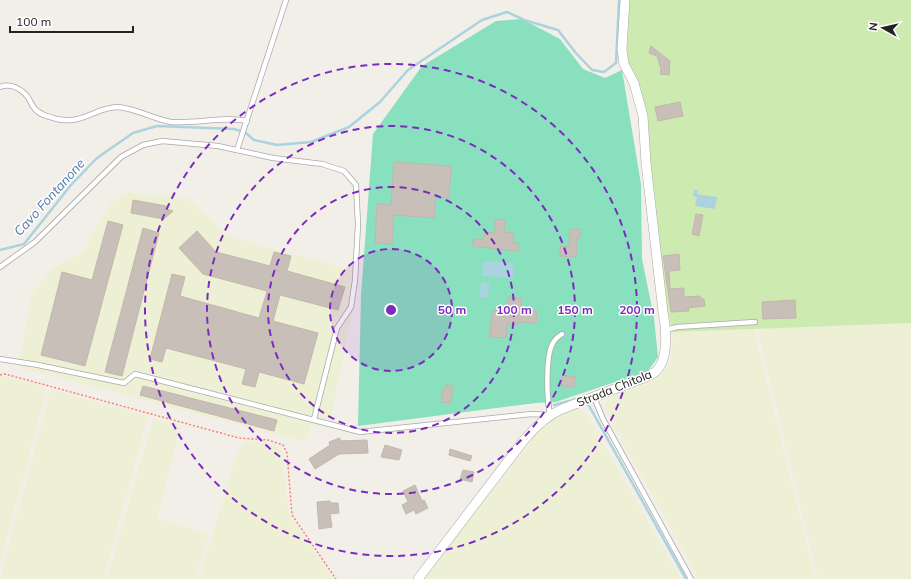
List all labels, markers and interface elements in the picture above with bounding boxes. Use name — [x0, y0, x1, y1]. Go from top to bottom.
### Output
scale bar — [10, 8, 133, 34]
north arrow — [863, 8, 903, 48]
text: 100 m — [16, 14, 51, 29]
text: N — [866, 22, 881, 32]
water label: Cavo Fontanone — [10, 155, 88, 239]
text: 50 m — [438, 302, 466, 317]
text: 100 m — [496, 302, 532, 317]
text: 150 m — [557, 302, 593, 317]
text: 200 m — [619, 302, 655, 317]
centre of rings — [384, 303, 398, 317]
street label: Strada Chitola — [574, 366, 654, 410]

